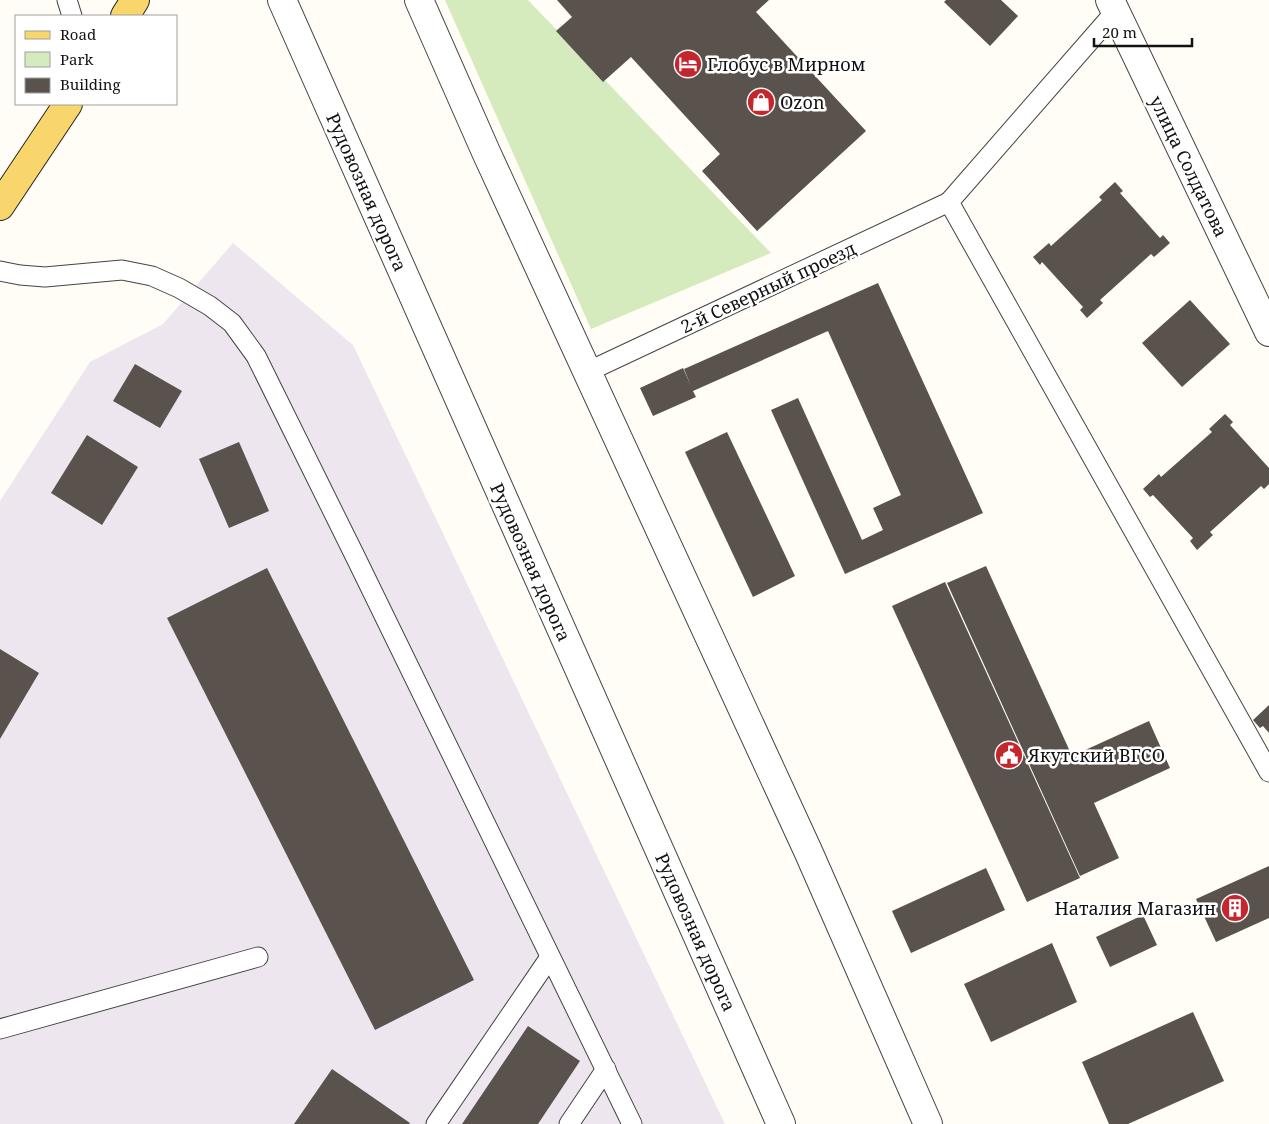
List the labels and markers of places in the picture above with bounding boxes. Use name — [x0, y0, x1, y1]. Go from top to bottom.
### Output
hotel icon: Глобус в Мирном — [673, 49, 703, 79]
place label: Глобус в Мирном — [707, 52, 866, 76]
shop icon: Ozon — [746, 87, 776, 117]
place label: Ozon — [780, 90, 825, 114]
public building icon: Якутский ВГСО — [994, 740, 1024, 770]
place label: Якутский ВГСО — [1027, 743, 1165, 767]
building icon: Наталия Магазин — [1220, 893, 1250, 923]
place label: Наталия Магазин — [1054, 896, 1216, 920]

